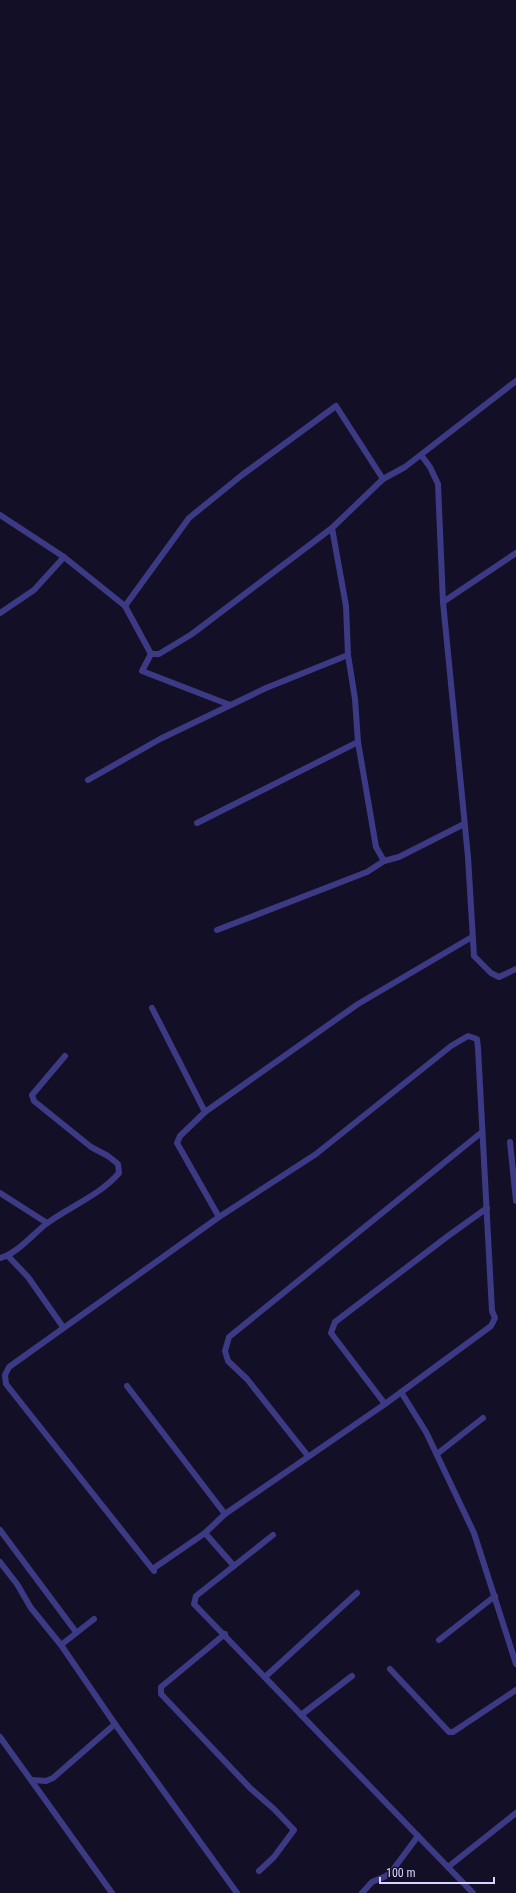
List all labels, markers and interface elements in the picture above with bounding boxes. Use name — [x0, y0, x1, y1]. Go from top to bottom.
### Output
scale bar — [380, 1859, 494, 1885]
text: 100 m — [386, 1866, 416, 1880]

